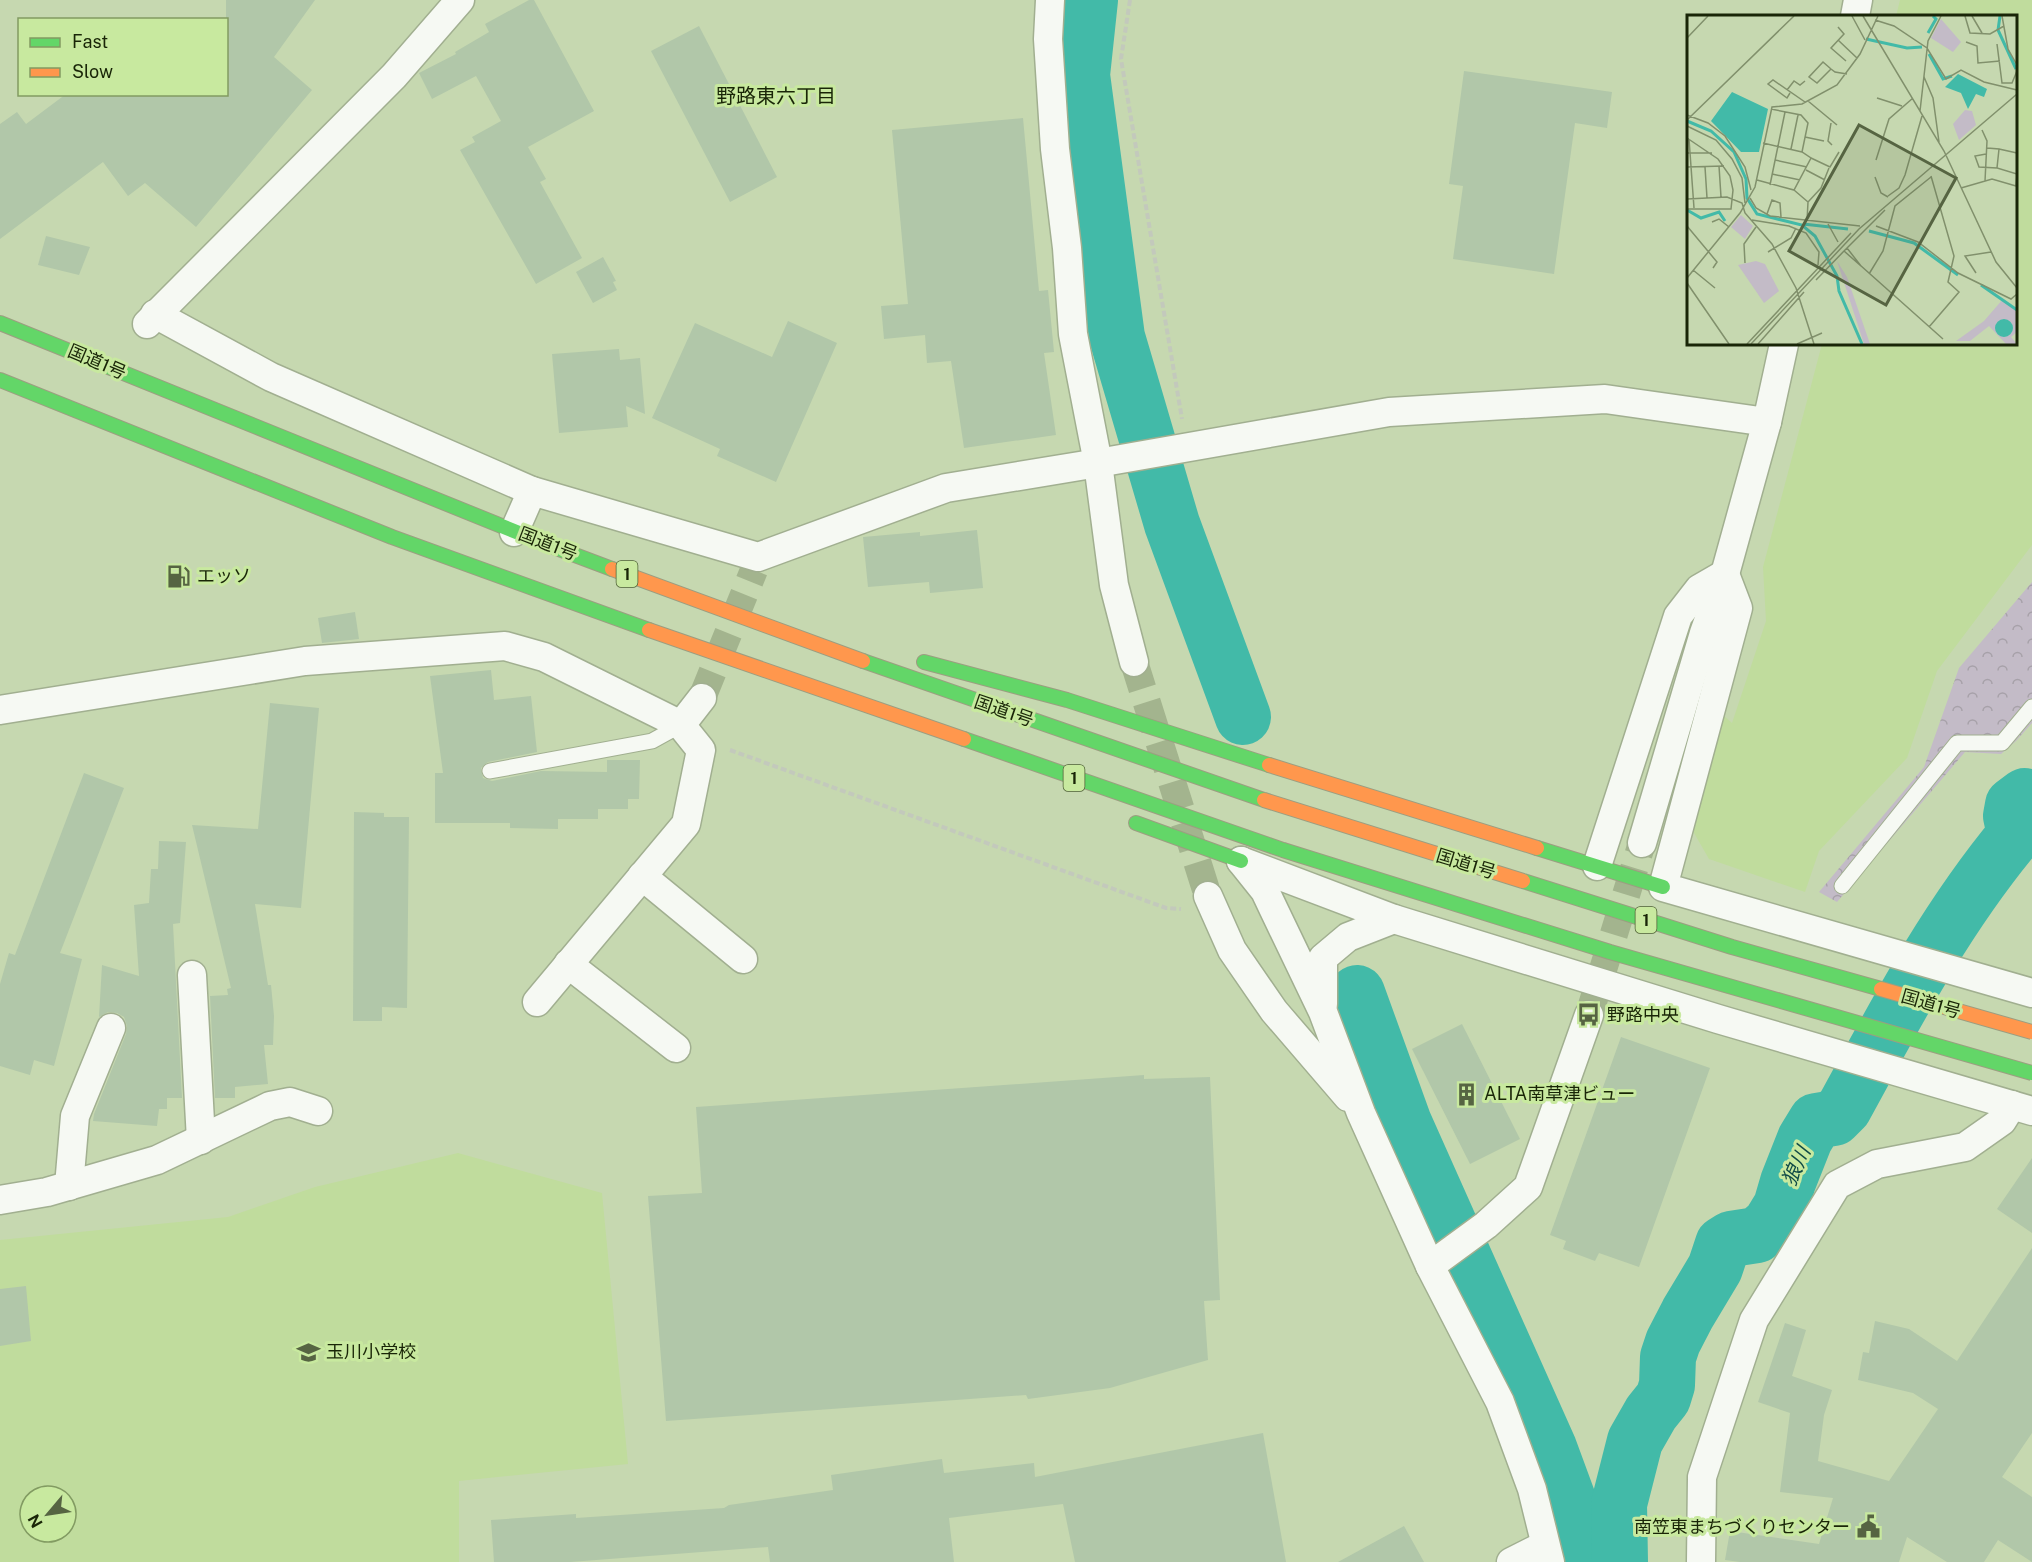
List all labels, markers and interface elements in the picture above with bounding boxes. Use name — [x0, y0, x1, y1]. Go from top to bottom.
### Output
inset map — [1687, 15, 2017, 345]
legend — [18, 18, 228, 96]
text: Fast — [72, 31, 108, 52]
text: Slow — [72, 61, 113, 82]
district label: 野路東六丁目 — [716, 84, 836, 108]
street label: 国道1号 — [65, 340, 130, 383]
street label: 国道1号 — [516, 523, 581, 564]
road number: 1 — [616, 561, 638, 587]
fuel station icon: エッソ — [166, 563, 192, 589]
place label: エッソ — [197, 565, 251, 586]
street label: 国道1号 — [972, 691, 1037, 730]
road number: 1 — [1064, 765, 1084, 791]
street label: 国道1号 — [1434, 845, 1499, 883]
road number: 1 — [1636, 907, 1656, 933]
street label: 国道1号 — [1899, 985, 1964, 1022]
bus stop icon: 野路中央 — [1576, 1002, 1602, 1028]
place label: 野路中央 — [1607, 1004, 1679, 1025]
building icon: ALTA南草津ビュー — [1453, 1081, 1479, 1107]
place label: ALTA南草津ビュー — [1484, 1083, 1635, 1104]
water label: 狼川 — [1777, 1141, 1816, 1189]
school or university icon: 玉川小学校 — [295, 1339, 321, 1365]
place label: 玉川小学校 — [326, 1341, 416, 1362]
north arrow — [18, 1484, 78, 1544]
text: N — [24, 1511, 47, 1531]
public building icon: 南笠東まちづくりセンター — [1855, 1514, 1881, 1540]
place label: 南笠東まちづくりセンター — [1634, 1516, 1850, 1537]

